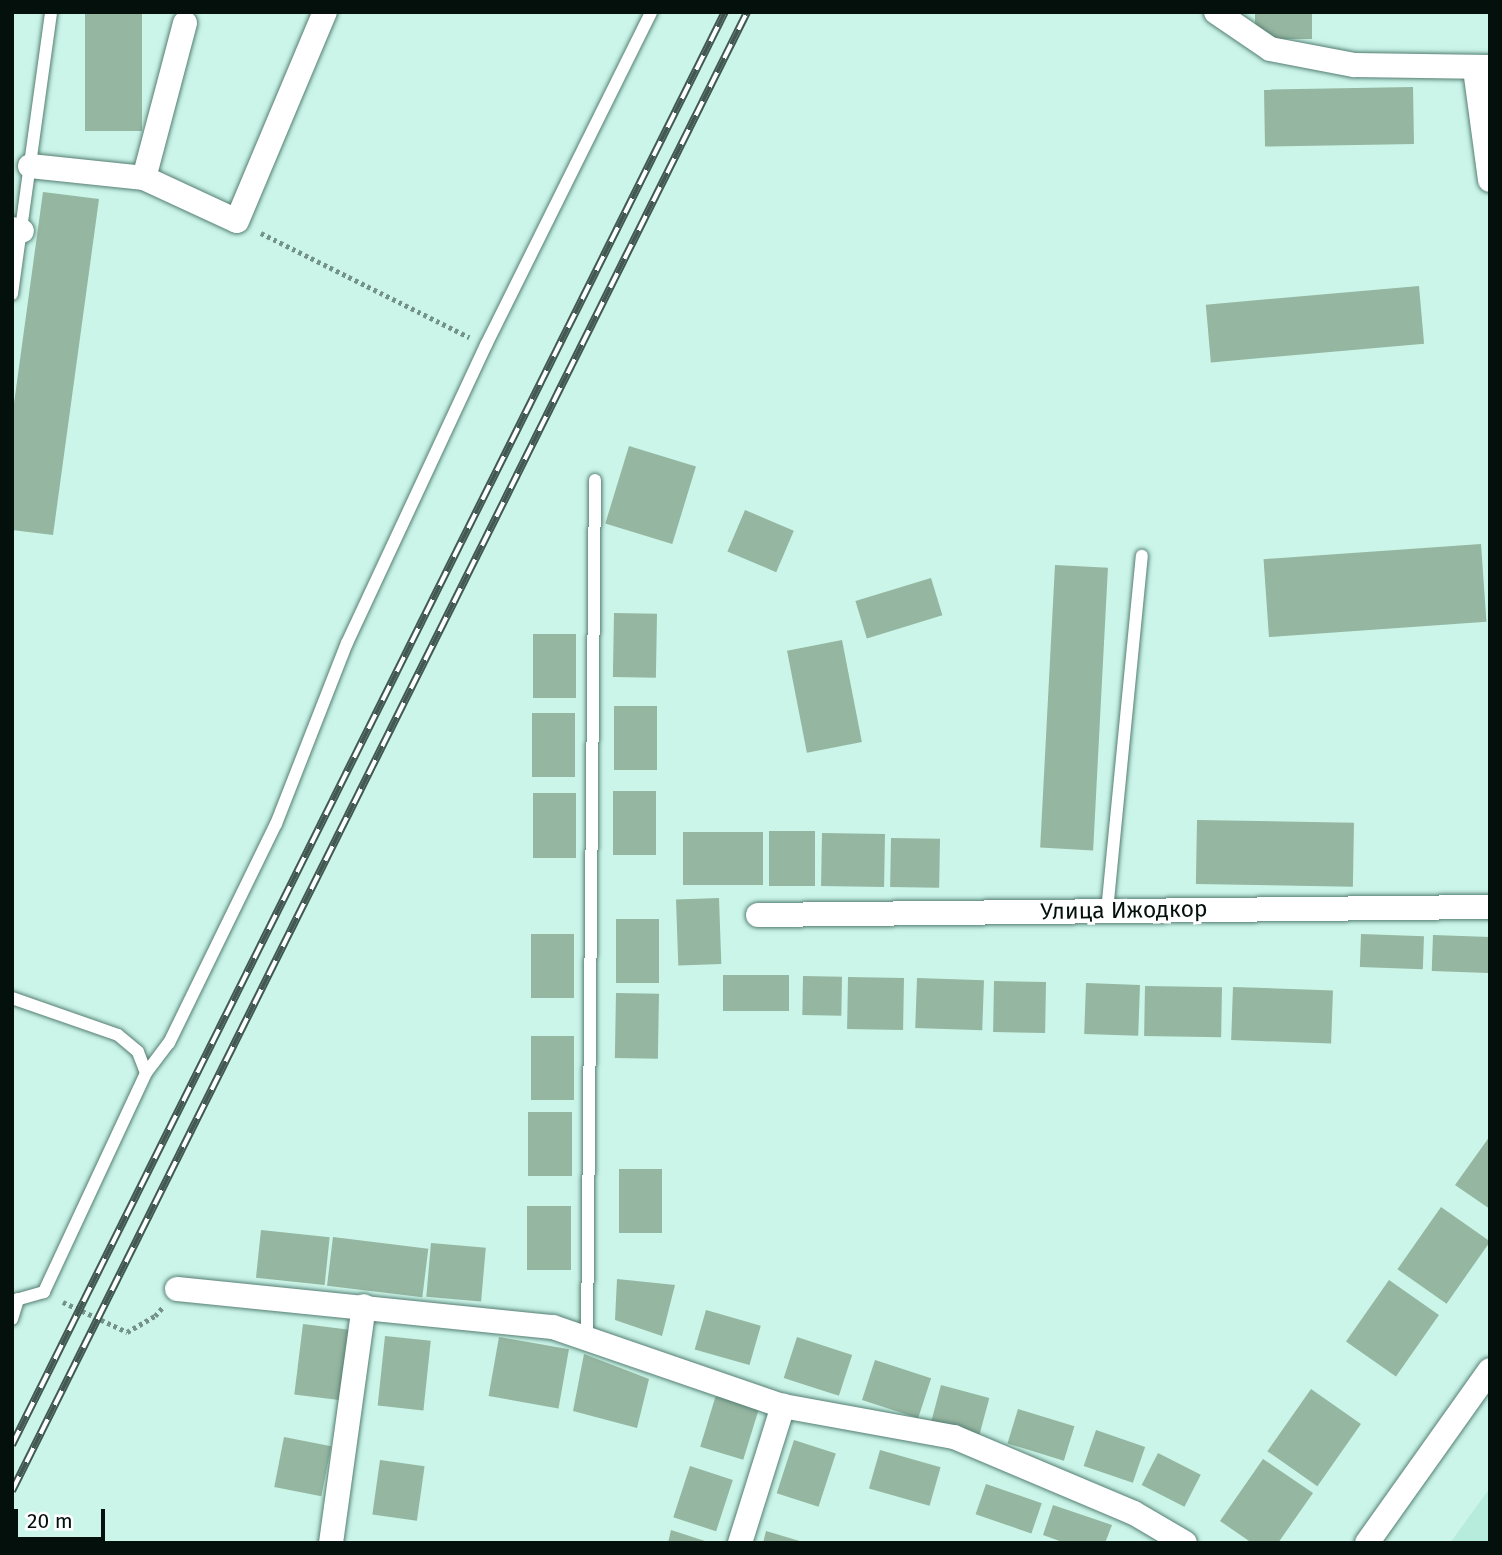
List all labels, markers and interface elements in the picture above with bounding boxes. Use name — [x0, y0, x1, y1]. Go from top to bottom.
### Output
street label: Улица Ижодкор — [1040, 895, 1208, 925]
scale bar — [18, 1496, 108, 1540]
text: 20 m — [27, 1508, 73, 1534]

